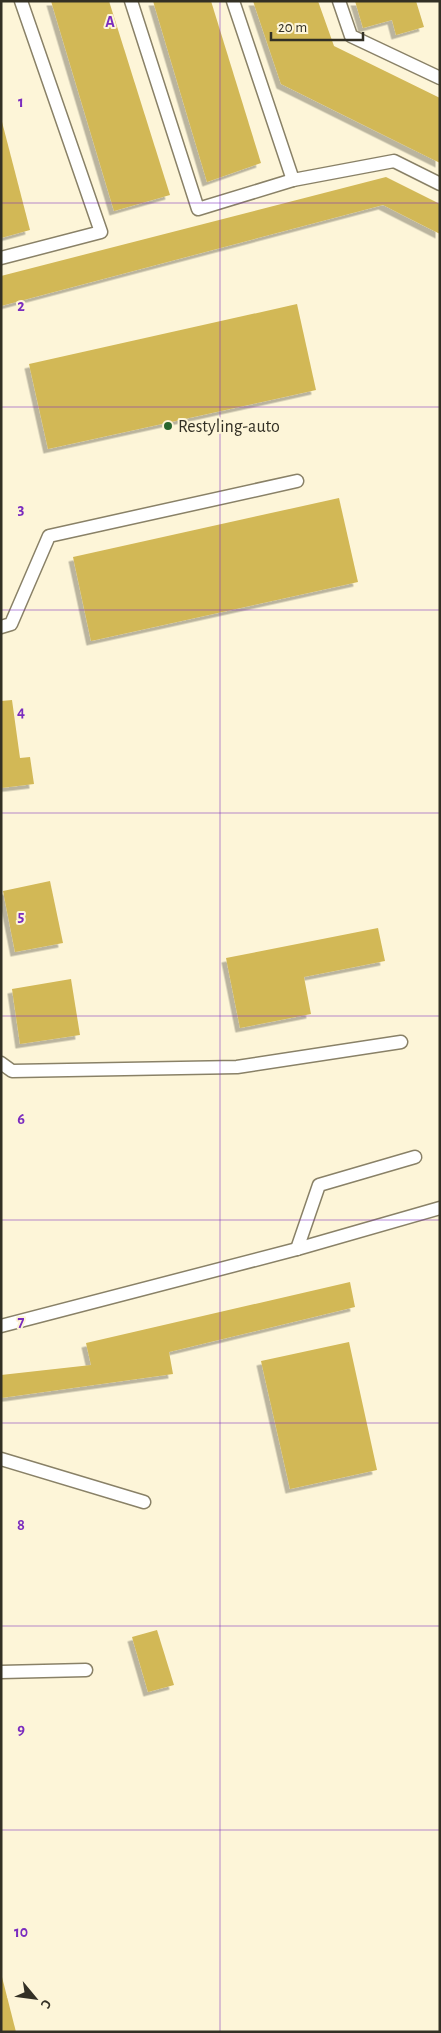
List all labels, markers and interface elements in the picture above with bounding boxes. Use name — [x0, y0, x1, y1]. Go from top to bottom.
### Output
scale bar — [271, 10, 364, 42]
text: A — [105, 14, 115, 30]
text: 20 m — [278, 20, 307, 35]
text: 1 — [18, 94, 24, 110]
text: 2 — [17, 298, 25, 314]
place label: Restyling-auto — [178, 418, 280, 436]
marker: Restyling-auto — [162, 420, 174, 432]
text: 3 — [18, 501, 25, 517]
text: 4 — [17, 704, 25, 720]
text: 5 — [18, 908, 25, 924]
text: 6 — [17, 1111, 25, 1127]
text: 7 — [18, 1314, 25, 1330]
text: 8 — [17, 1517, 25, 1533]
text: 9 — [17, 1721, 25, 1737]
text: 10 — [14, 1924, 28, 1940]
north arrow — [10, 1973, 60, 2023]
text: С — [37, 1997, 53, 2011]

